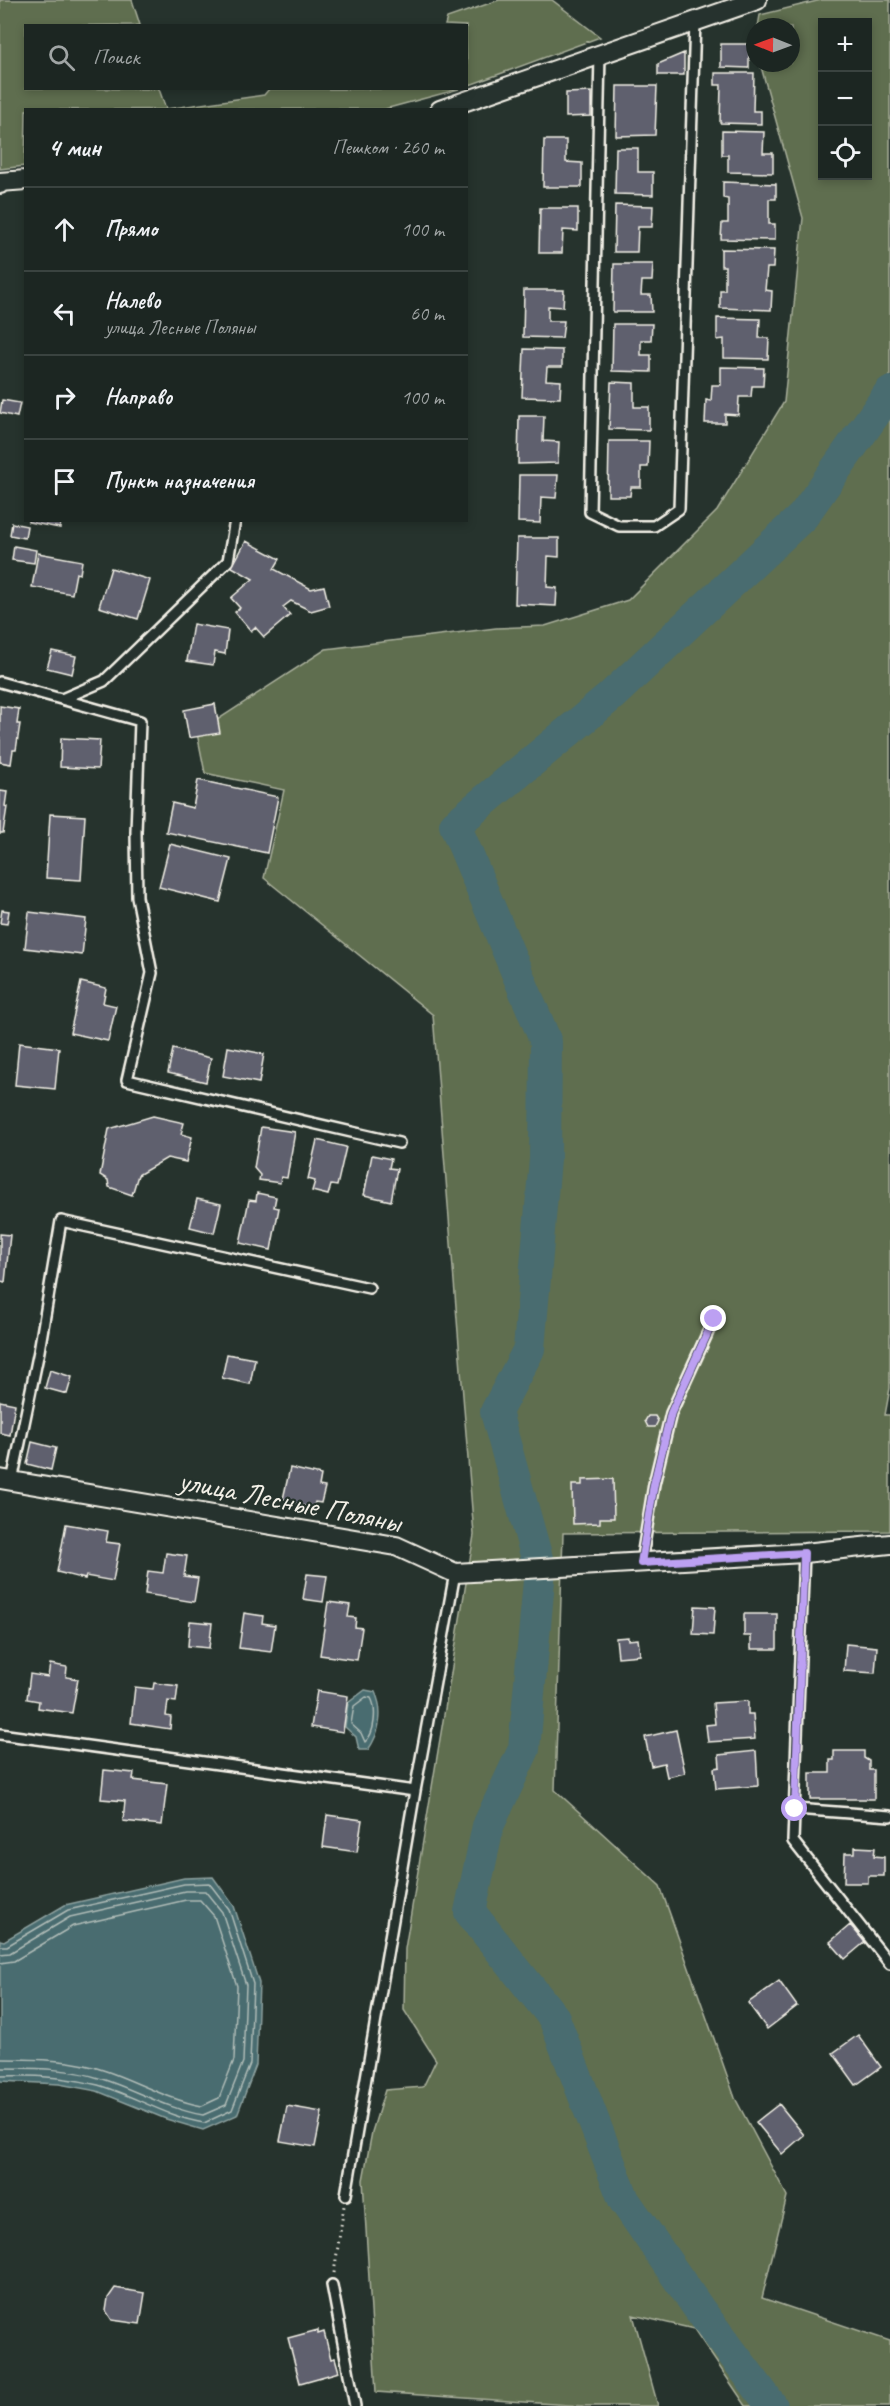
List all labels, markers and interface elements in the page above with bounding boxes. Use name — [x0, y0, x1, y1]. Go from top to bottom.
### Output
north arrow — [746, 18, 800, 72]
map controls — [818, 18, 872, 180]
button: + — [818, 18, 872, 72]
search box — [24, 24, 468, 90]
icon: search — [45, 41, 78, 74]
text: Поиск — [93, 43, 139, 71]
button: − — [818, 72, 872, 126]
button: locate — [818, 126, 872, 180]
text: 4 мин — [48, 131, 101, 164]
text: Пешком · 260 m — [332, 135, 444, 160]
icon: ahead — [48, 213, 81, 246]
text: Прямо — [105, 215, 157, 243]
text: 100 m — [401, 217, 444, 242]
text: Налево — [105, 287, 161, 315]
icon: left — [48, 297, 81, 330]
text: 60 m — [410, 301, 444, 326]
text: улица Лесные Поляны — [105, 315, 255, 340]
icon: right — [48, 381, 81, 414]
text: Направо — [105, 383, 172, 411]
text: 100 m — [401, 385, 444, 410]
icon: arrive — [48, 465, 81, 498]
text: Пункт назначения — [105, 467, 254, 495]
route end — [700, 1305, 726, 1331]
street label: улица Лесные Поляны — [174, 1460, 406, 1542]
route start — [781, 1795, 807, 1821]

